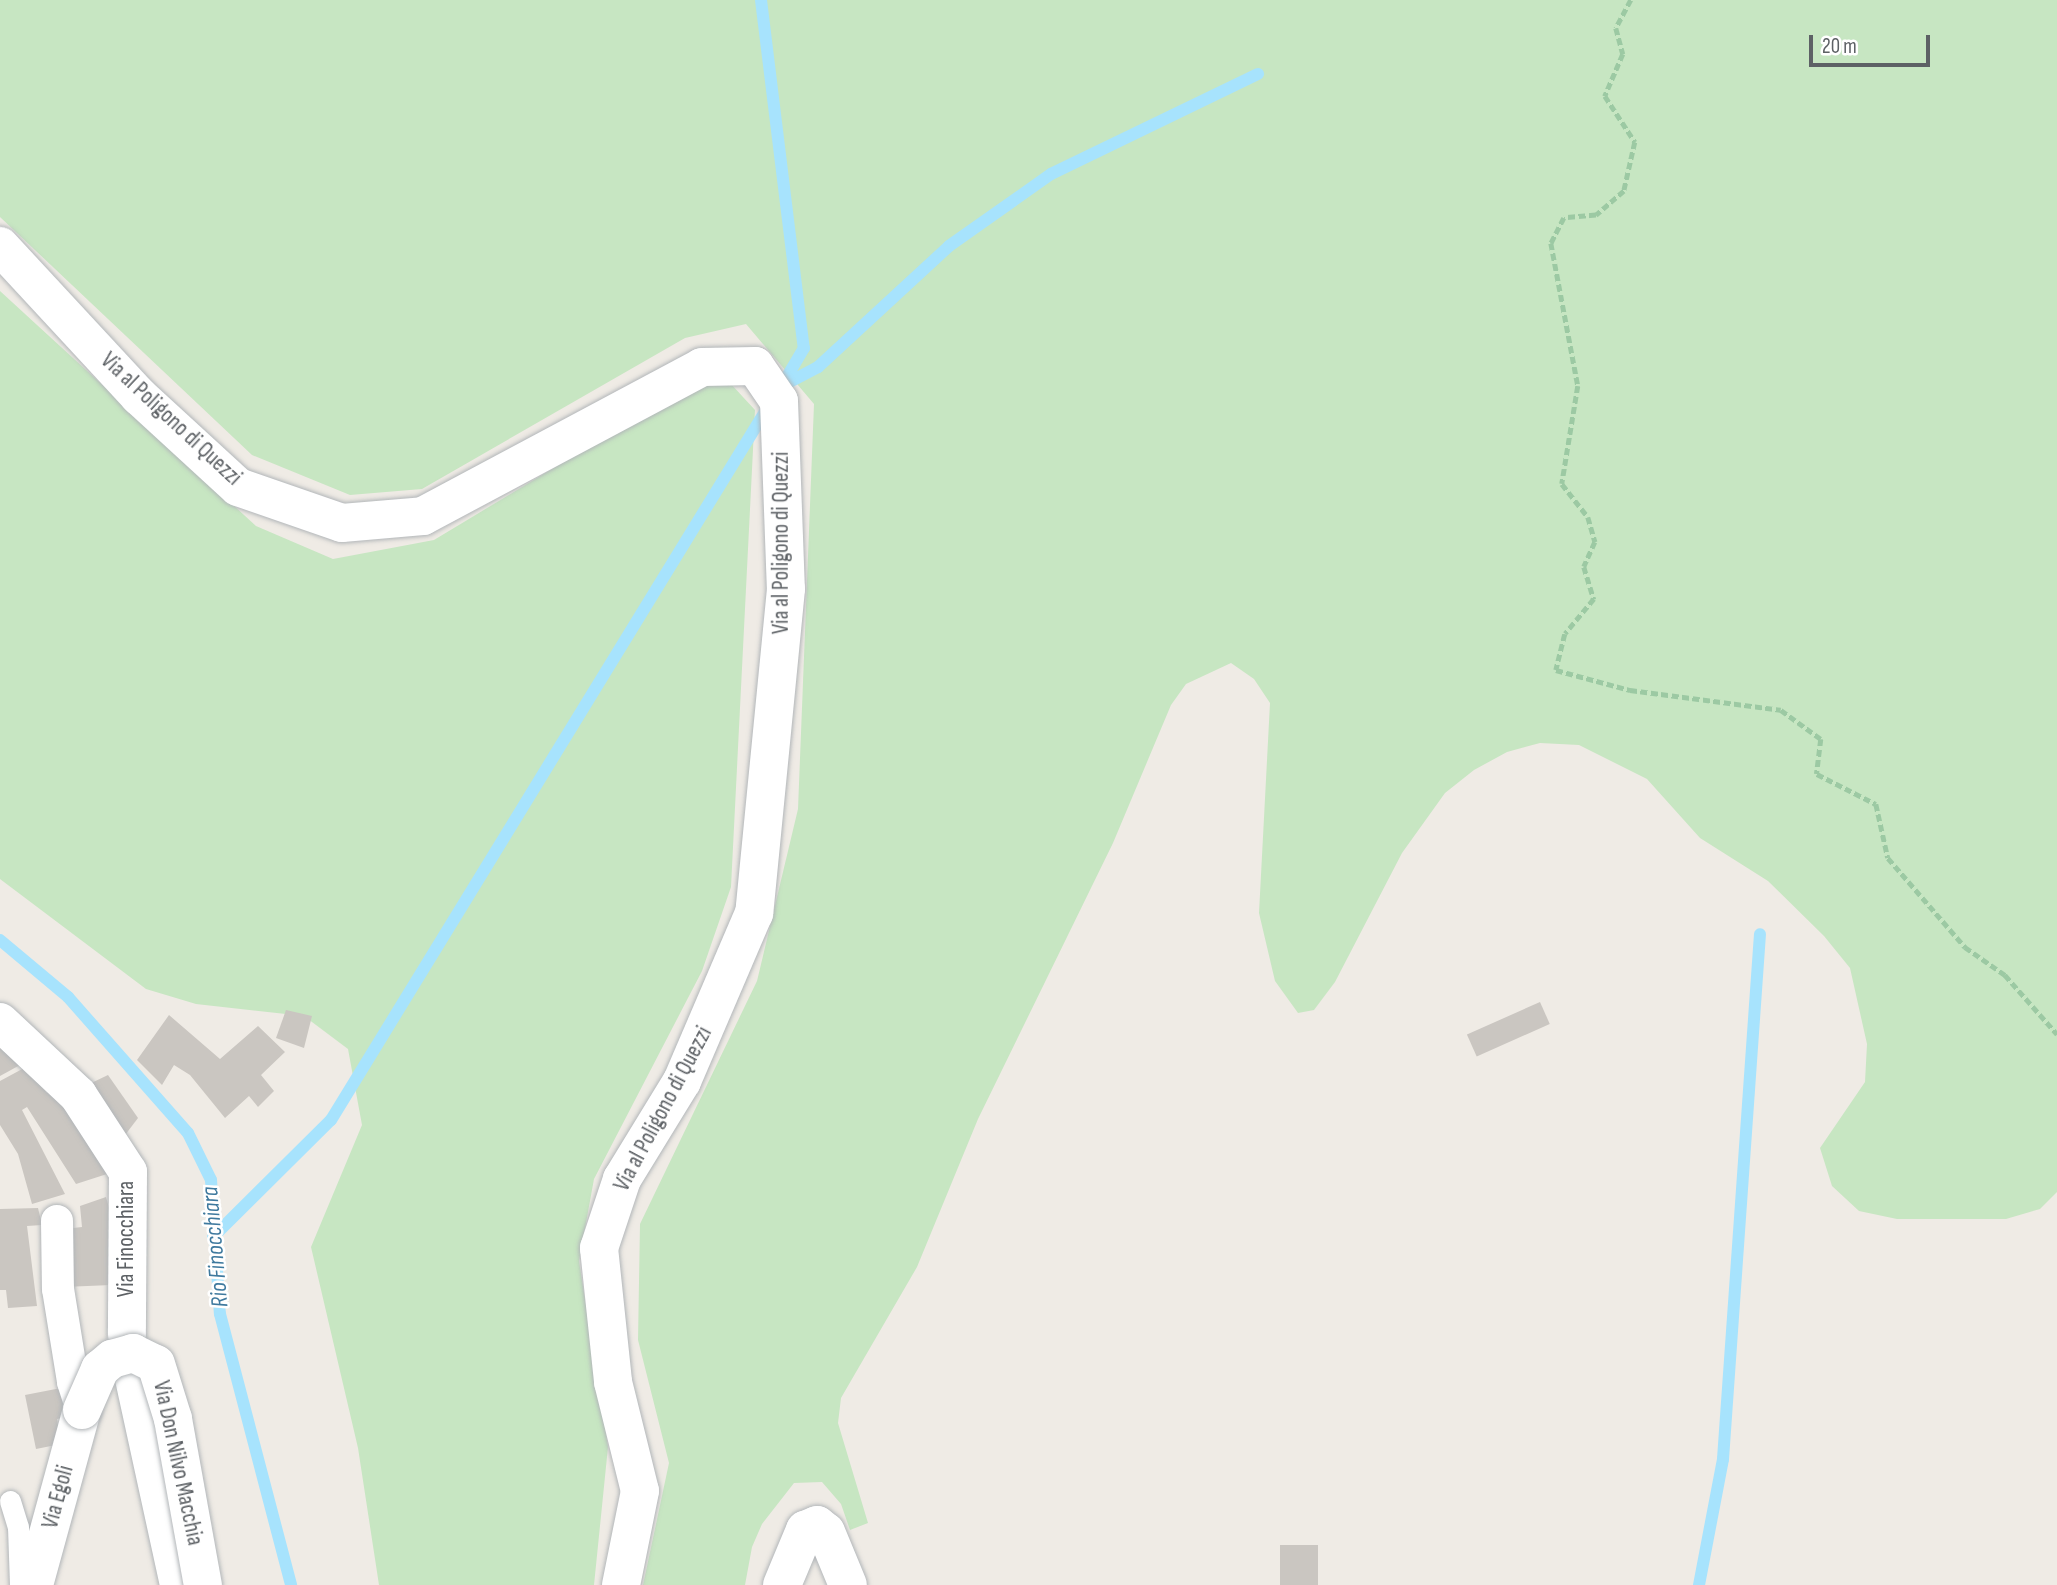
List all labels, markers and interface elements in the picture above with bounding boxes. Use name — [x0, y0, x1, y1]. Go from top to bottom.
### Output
scale bar — [1812, 21, 1933, 65]
text: 20 m — [1822, 34, 1857, 59]
street label: Via al Poligono di Quezzi — [95, 347, 247, 491]
street label: Via al Poligono di Quezzi — [767, 452, 795, 634]
street label: Via al Poligono di Quezzi — [608, 1022, 718, 1196]
street label: Via Finocchiara — [112, 1181, 140, 1297]
water label: Rio Finocchiara — [195, 1185, 235, 1309]
street label: Via Don Nilvo Macchia — [147, 1378, 209, 1548]
street label: Via Egoli — [36, 1462, 80, 1532]

